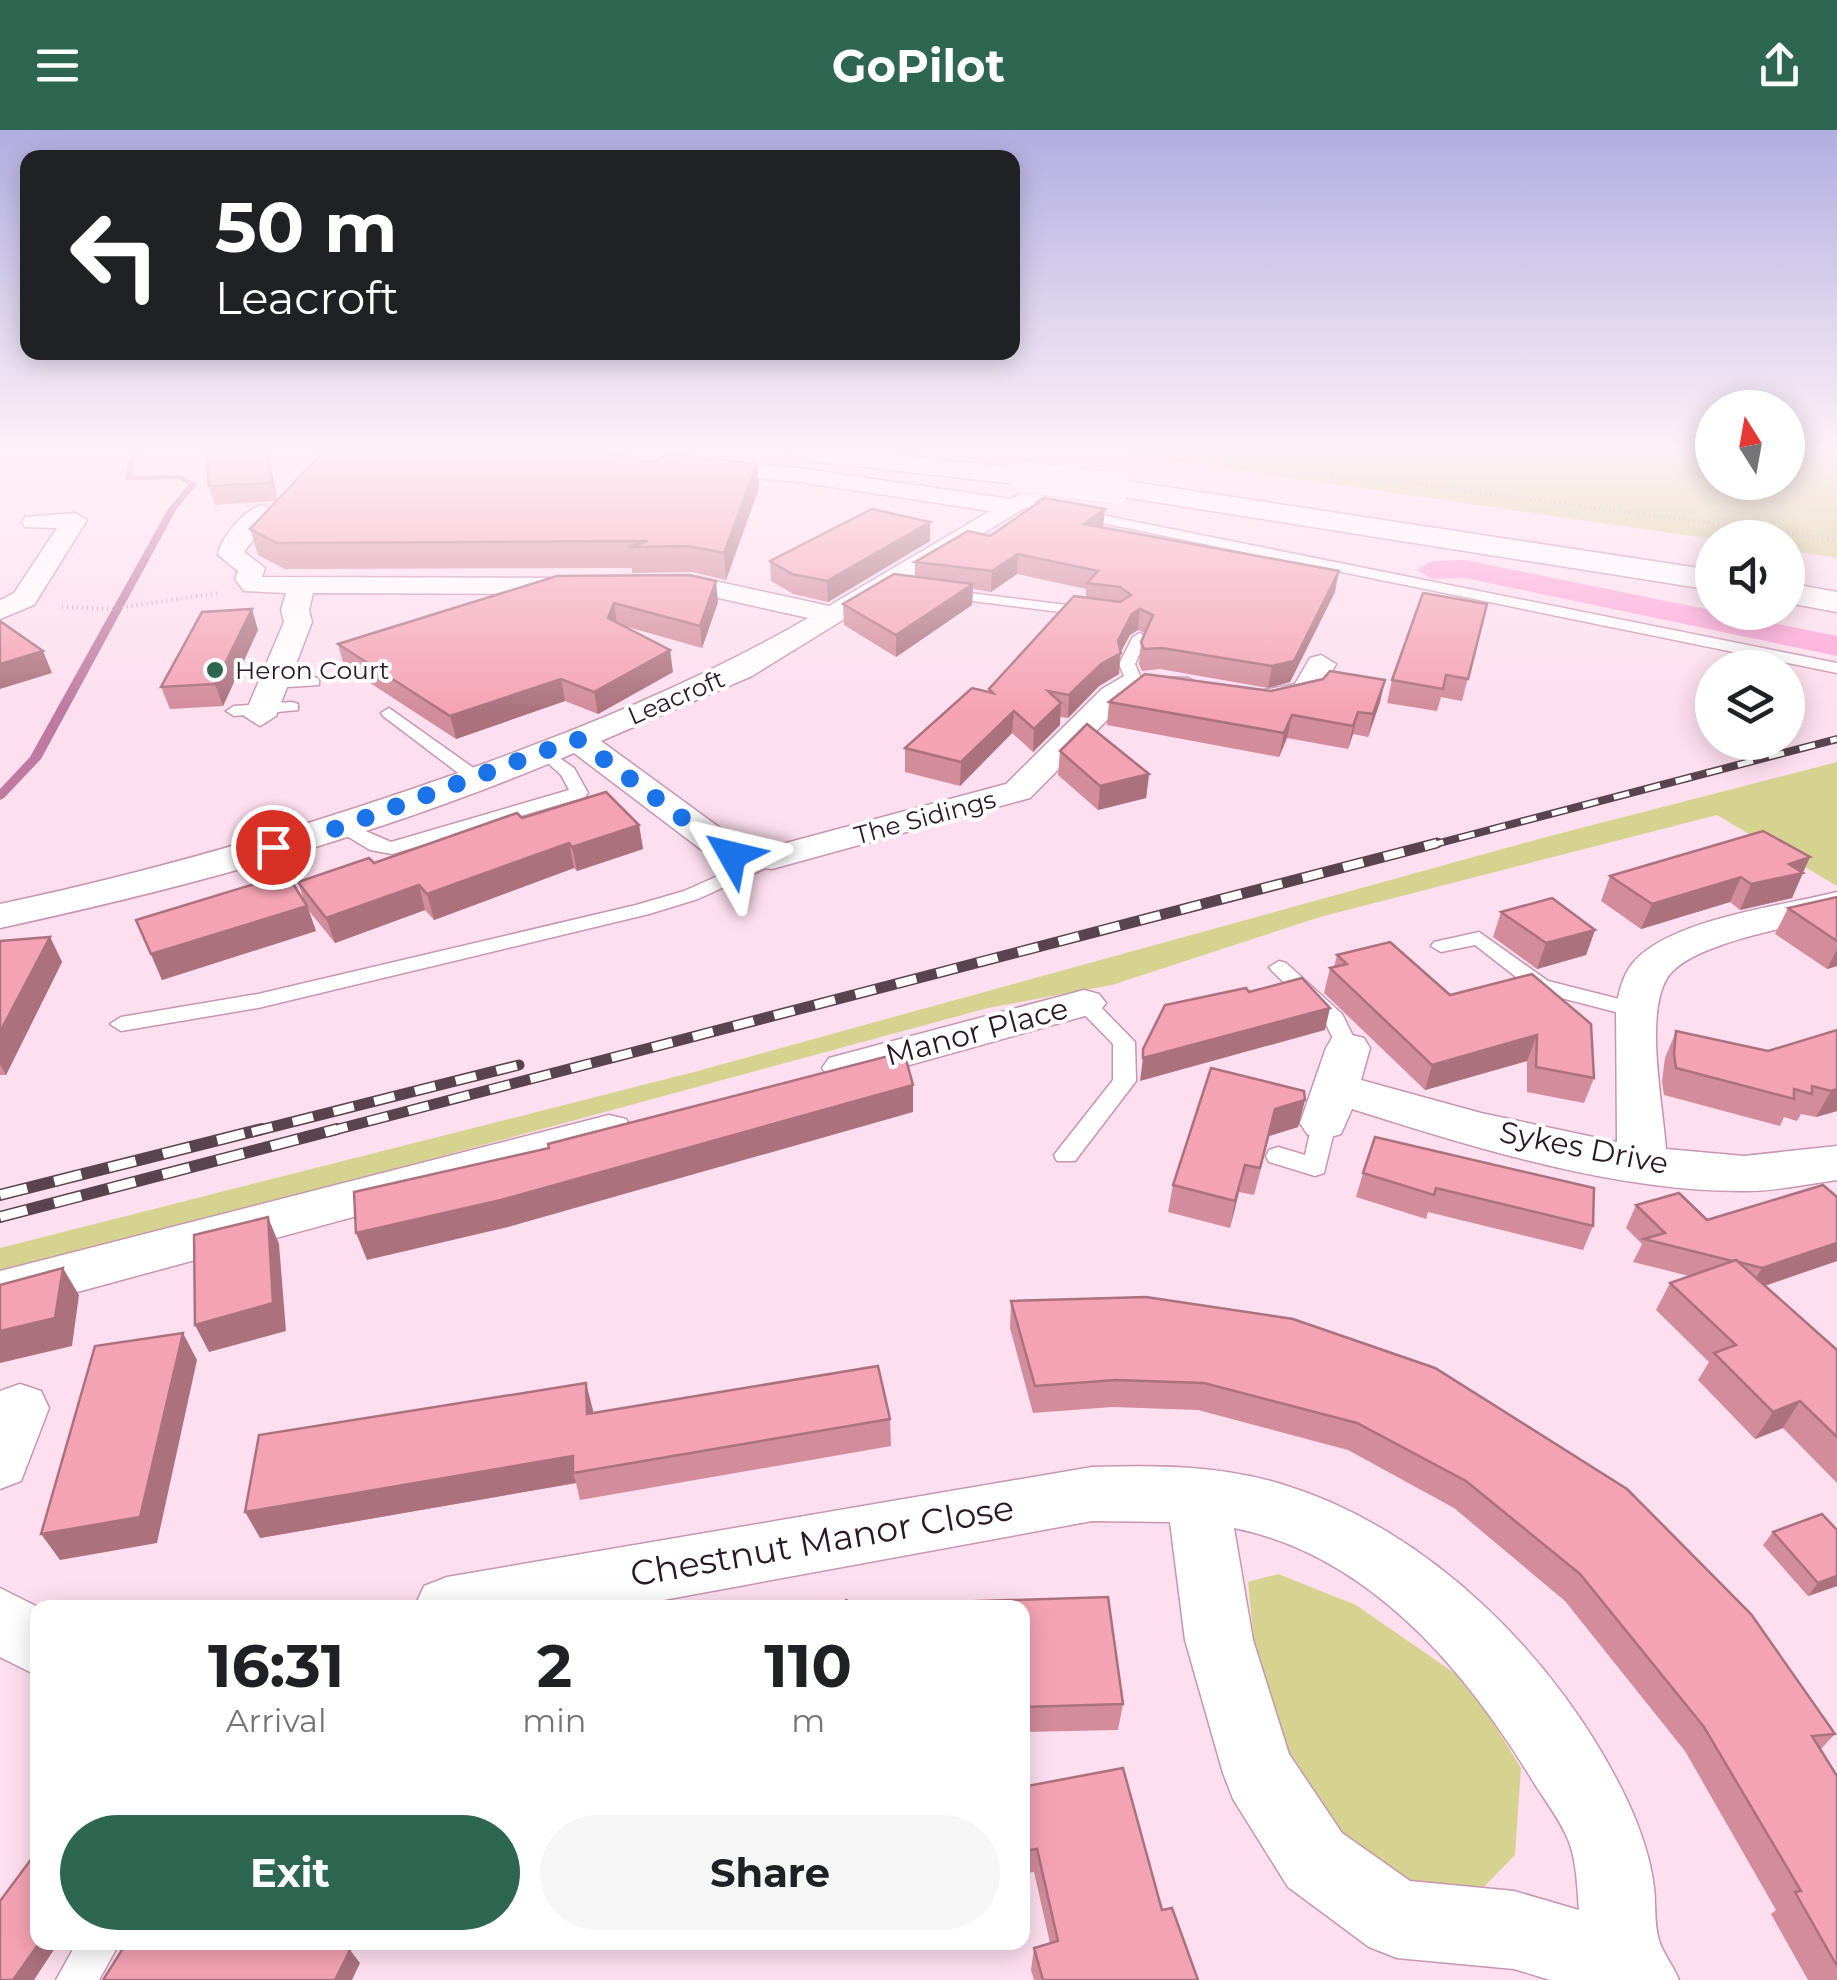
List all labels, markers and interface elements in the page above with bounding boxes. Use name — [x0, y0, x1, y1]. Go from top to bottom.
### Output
icon: menu — [30, 38, 85, 93]
text: GoPilot — [832, 38, 1005, 93]
icon: share — [1752, 38, 1807, 93]
text: 50 m — [215, 184, 397, 270]
icon: left — [50, 190, 180, 320]
text: Leacroft — [215, 270, 399, 325]
north arrow — [1695, 390, 1805, 500]
map controls — [1695, 390, 1805, 760]
button: sound — [1695, 520, 1805, 630]
button: layers — [1695, 650, 1805, 760]
place label: Heron Court — [235, 655, 389, 685]
marker: Heron Court — [204, 659, 226, 681]
street label: Leacroft — [623, 663, 729, 731]
street label: The Sidings — [851, 784, 999, 850]
position arrow — [680, 803, 784, 907]
pin — [231, 805, 316, 890]
icon: arrive — [246, 820, 301, 875]
street label: Manor Place — [882, 989, 1072, 1074]
street label: Sykes Drive — [1497, 1113, 1672, 1182]
street label: Chestnut Manor Close — [627, 1486, 1017, 1595]
text: 16:31 — [208, 1629, 344, 1702]
text: 2 — [537, 1629, 572, 1702]
text: 110 — [764, 1629, 852, 1702]
text: Arrival — [226, 1701, 327, 1740]
text: min — [522, 1701, 586, 1740]
text: m — [791, 1701, 825, 1740]
button: Exit — [60, 1815, 520, 1930]
button: Share — [540, 1815, 1000, 1930]

